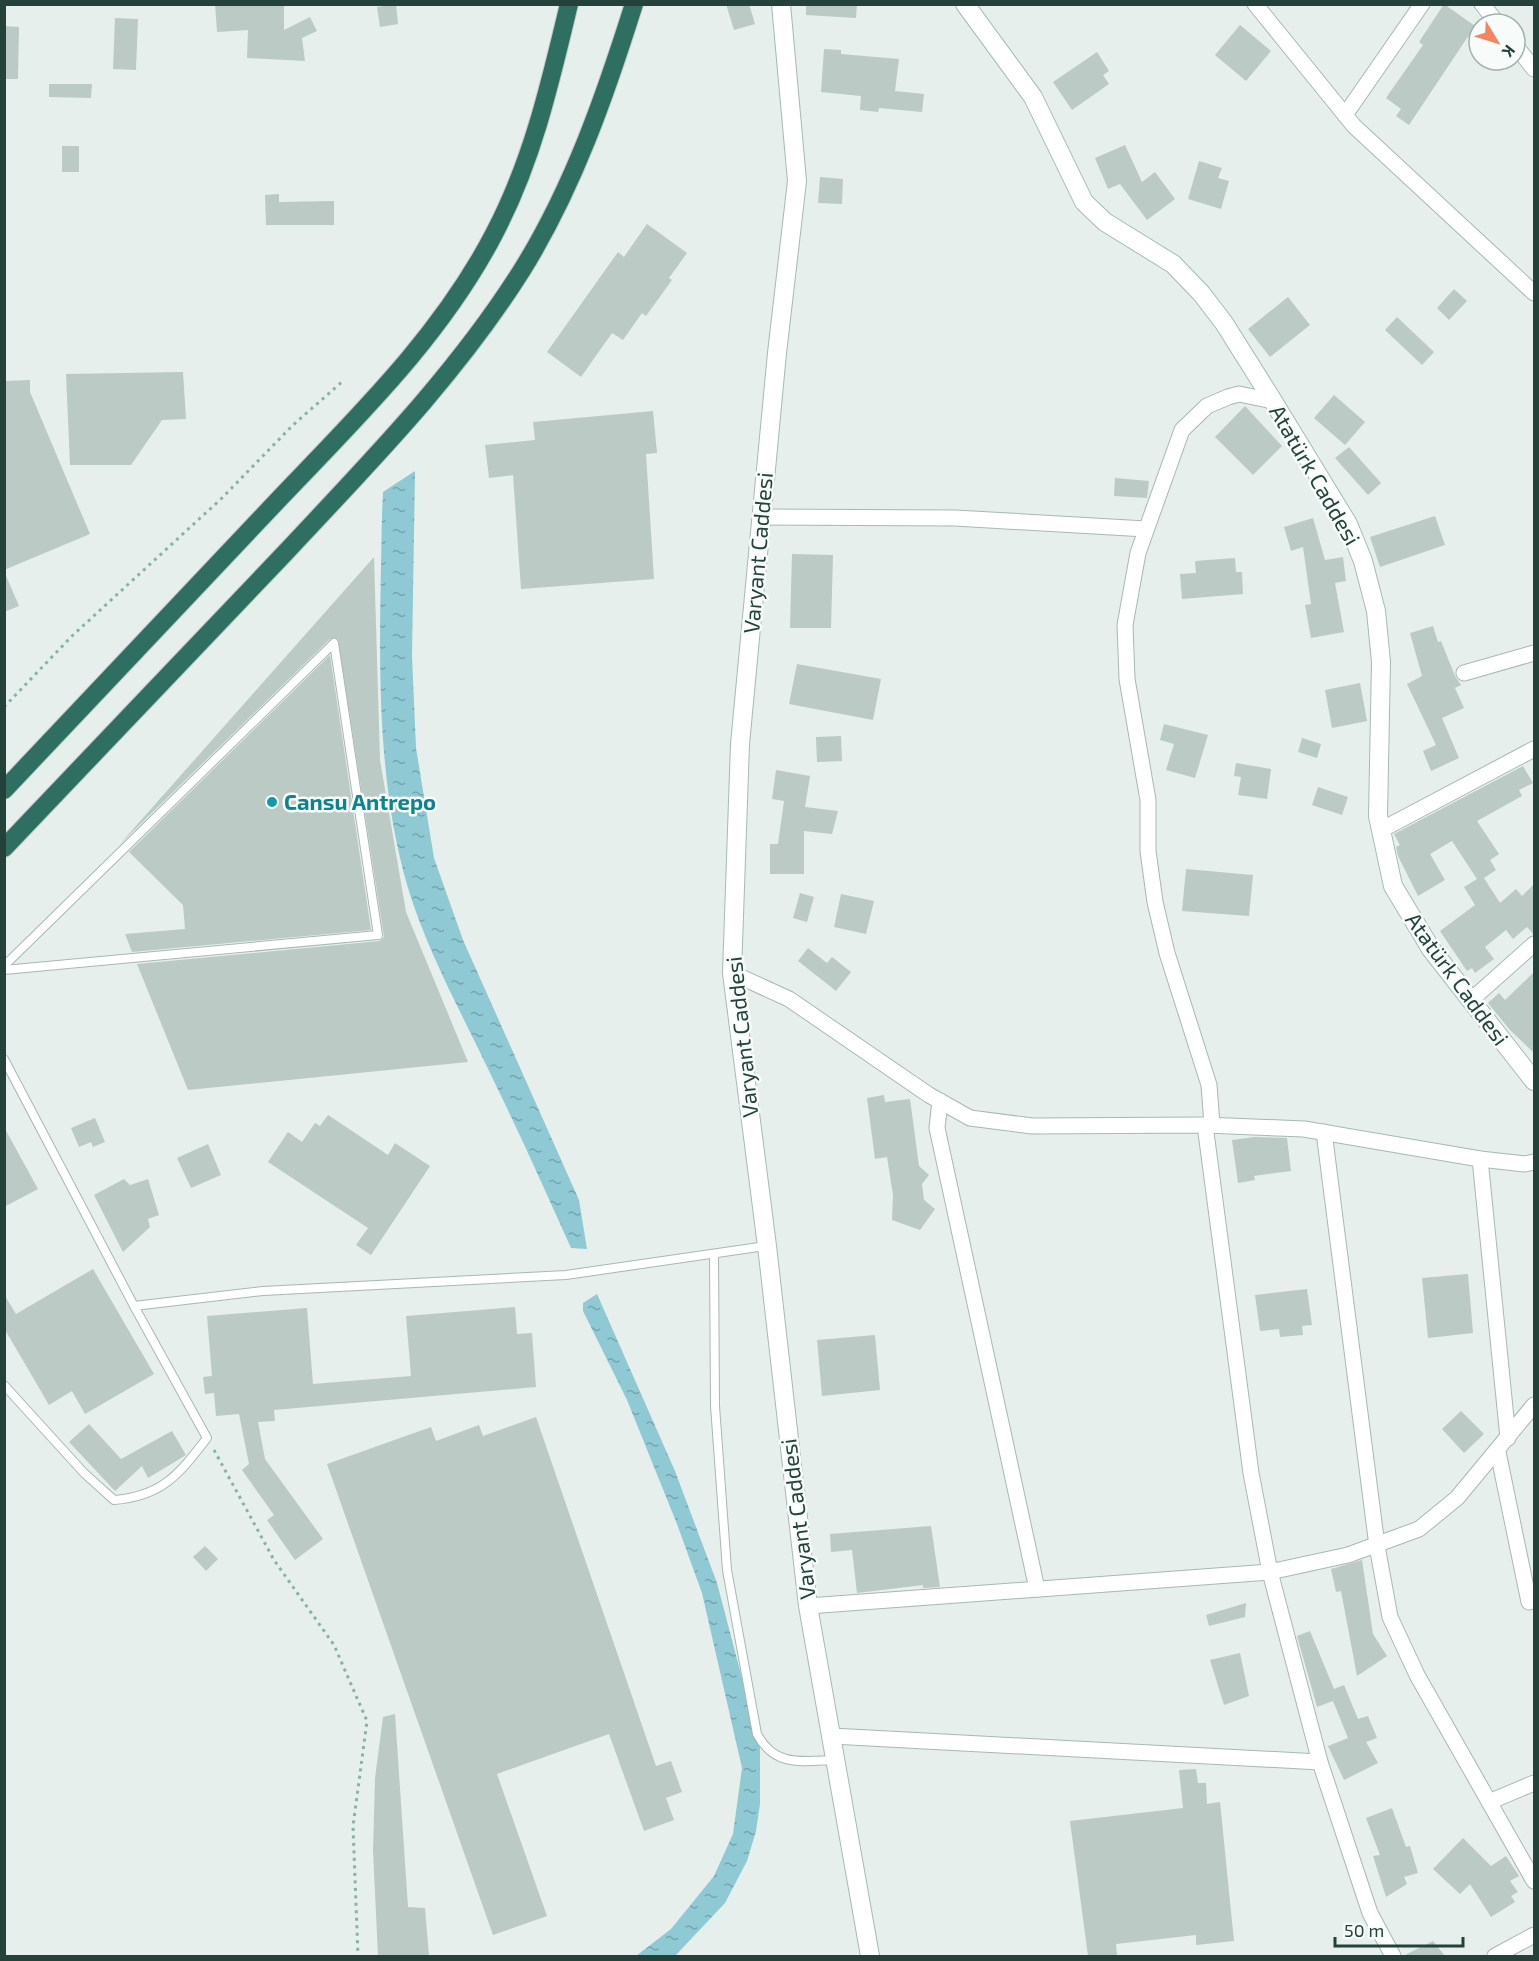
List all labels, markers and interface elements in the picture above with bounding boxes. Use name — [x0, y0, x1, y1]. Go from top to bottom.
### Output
north arrow — [1467, 12, 1527, 72]
text: K — [1498, 42, 1520, 62]
street label: Atatürk Caddesi — [1265, 400, 1367, 549]
street label: Varyant Caddesi — [737, 471, 777, 635]
place label: Cansu Antrepo — [284, 788, 436, 814]
marker: Cansu Antrepo — [265, 795, 279, 809]
street label: Atatürk Caddesi — [1401, 907, 1515, 1050]
street label: Varyant Caddesi — [720, 955, 762, 1119]
street label: Varyant Caddesi — [774, 1437, 820, 1601]
scale bar — [1335, 1910, 1462, 1948]
text: 50 m — [1344, 1919, 1384, 1941]

